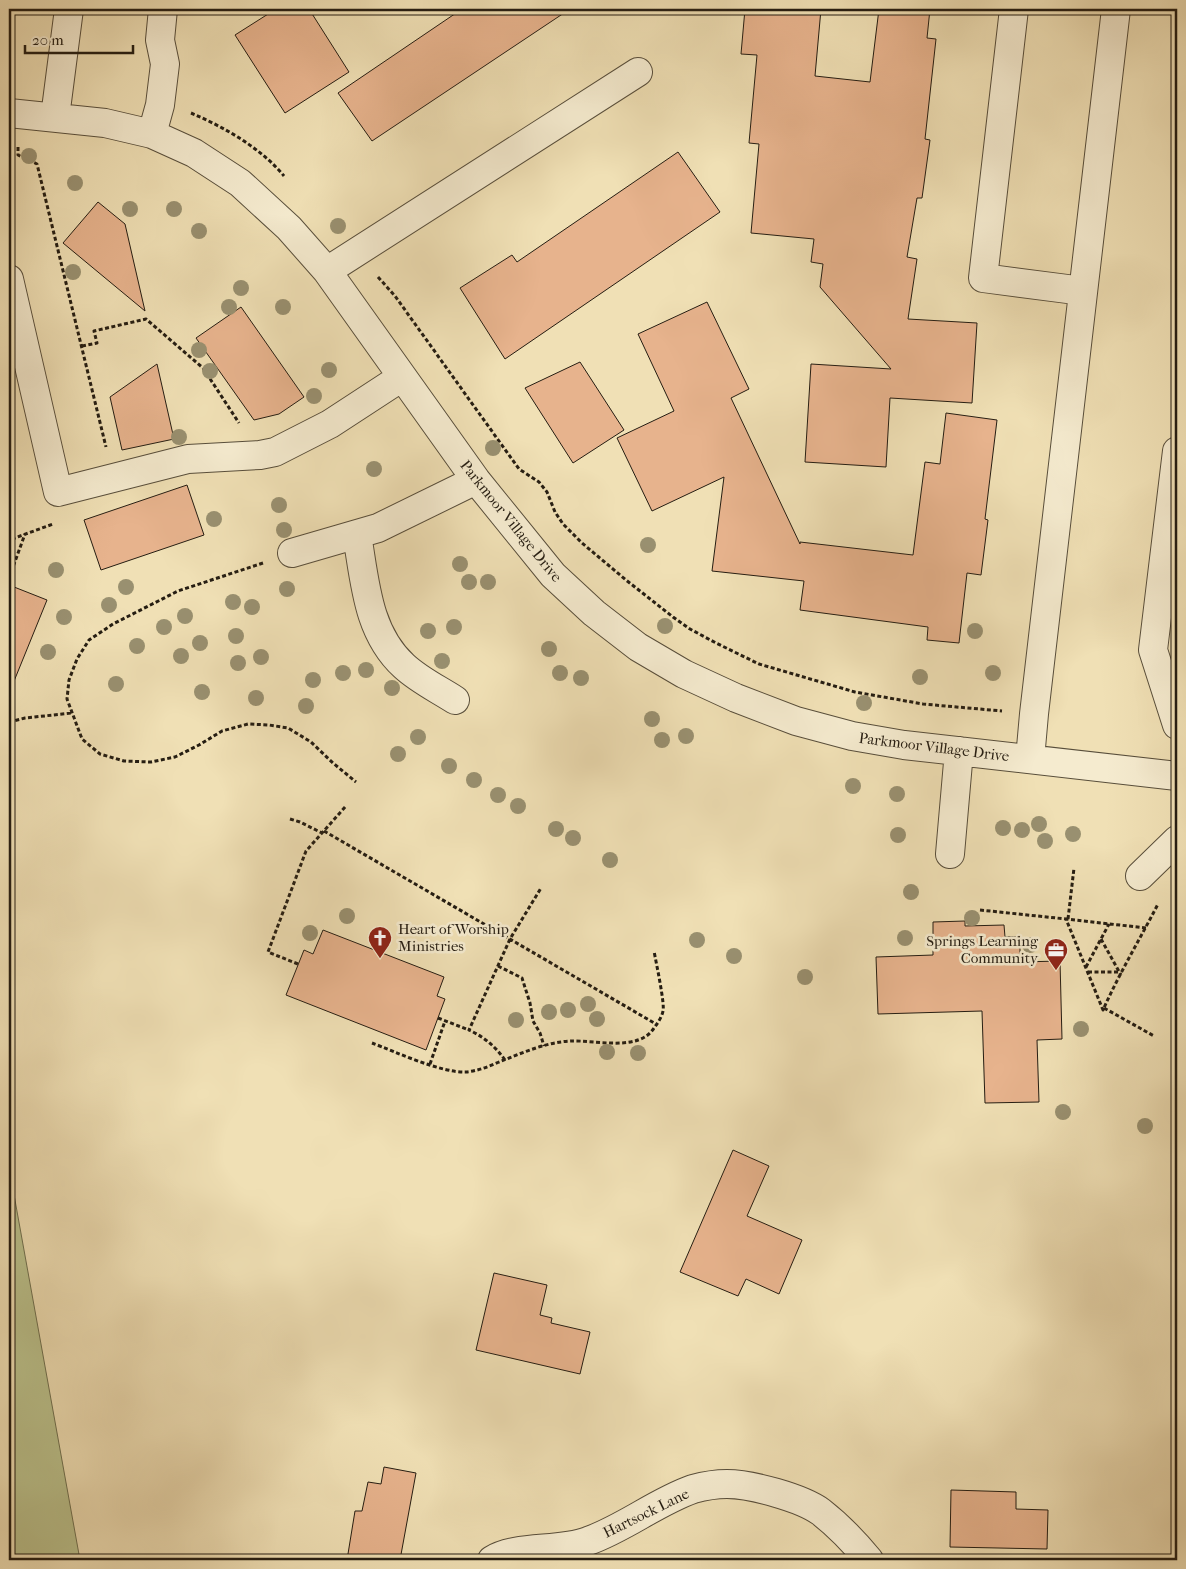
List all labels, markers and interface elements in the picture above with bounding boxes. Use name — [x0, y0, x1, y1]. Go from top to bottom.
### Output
scale bar — [25, 22, 132, 54]
text: 20 m — [32, 31, 64, 49]
street label: Parkmoor Village Drive — [456, 456, 566, 586]
street label: Parkmoor Village Drive — [858, 729, 1011, 765]
place label: Heart of Worship Ministries — [398, 920, 509, 955]
church icon: Heart of Worship Ministries — [367, 925, 393, 959]
place label: Springs Learning Community — [926, 932, 1039, 967]
office icon: Springs Learning Community — [1043, 937, 1069, 971]
street label: Hartsock Lane — [600, 1484, 692, 1542]

